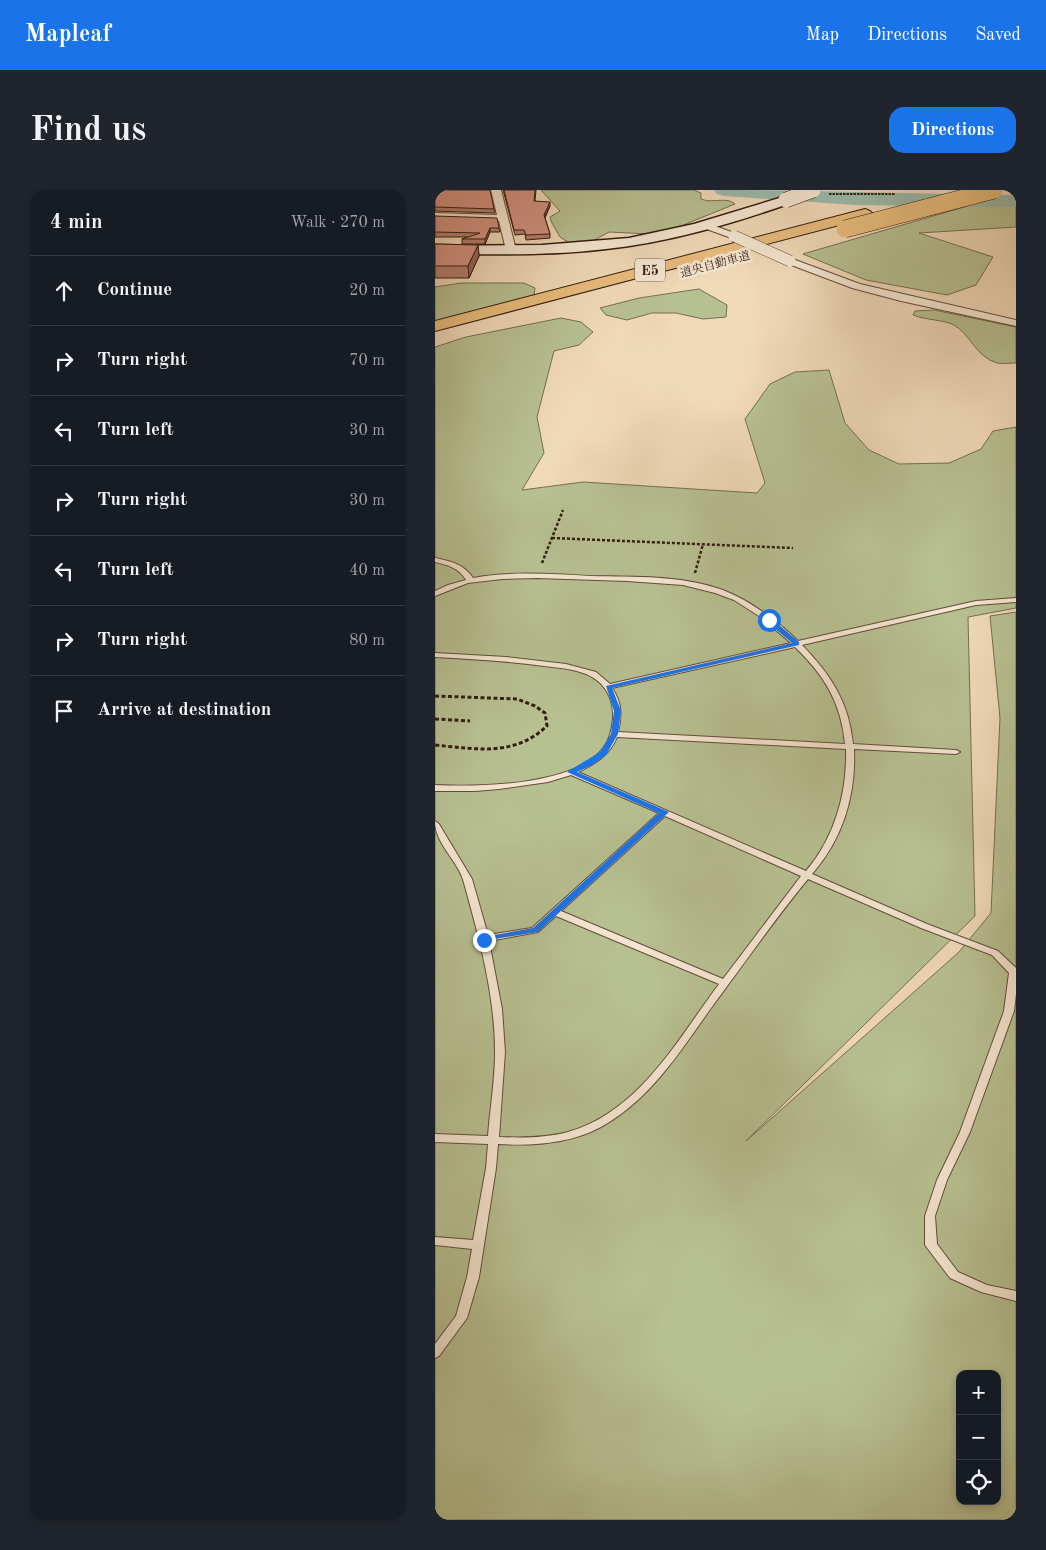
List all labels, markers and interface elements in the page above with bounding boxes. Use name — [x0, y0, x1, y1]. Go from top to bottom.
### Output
text: Mapleaf — [25, 23, 111, 47]
text: Map — [806, 26, 839, 44]
text: Directions — [867, 26, 947, 44]
text: Saved — [975, 26, 1021, 44]
button: Directions — [889, 107, 1016, 153]
text: Find us — [30, 113, 146, 148]
text: 4 min — [50, 212, 103, 233]
text: Walk · 270 m — [290, 215, 385, 231]
street label: 道央自動車道 — [678, 248, 752, 280]
road number: E5 — [635, 258, 665, 282]
icon: ahead — [50, 277, 78, 305]
text: Continue — [97, 281, 172, 300]
text: 20 m — [349, 283, 385, 299]
icon: right — [50, 347, 78, 375]
text: Turn right — [97, 351, 187, 370]
text: 70 m — [349, 353, 385, 369]
icon: left — [50, 417, 78, 445]
text: Turn left — [97, 421, 174, 440]
text: 30 m — [349, 423, 385, 439]
icon: right — [50, 487, 78, 515]
text: Turn right — [97, 491, 187, 510]
text: 30 m — [349, 493, 385, 509]
icon: left — [50, 557, 78, 585]
text: Turn left — [97, 561, 174, 580]
text: 40 m — [349, 563, 385, 579]
route start — [758, 609, 781, 632]
icon: right — [50, 627, 78, 655]
text: Turn right — [97, 631, 187, 650]
text: 80 m — [349, 633, 385, 649]
icon: arrive — [50, 697, 78, 725]
text: Arrive at destination — [97, 701, 271, 720]
route end — [473, 929, 496, 952]
map controls — [956, 1370, 1001, 1505]
button: + — [956, 1370, 1001, 1415]
button: − — [956, 1415, 1001, 1460]
button: locate — [956, 1460, 1001, 1505]

